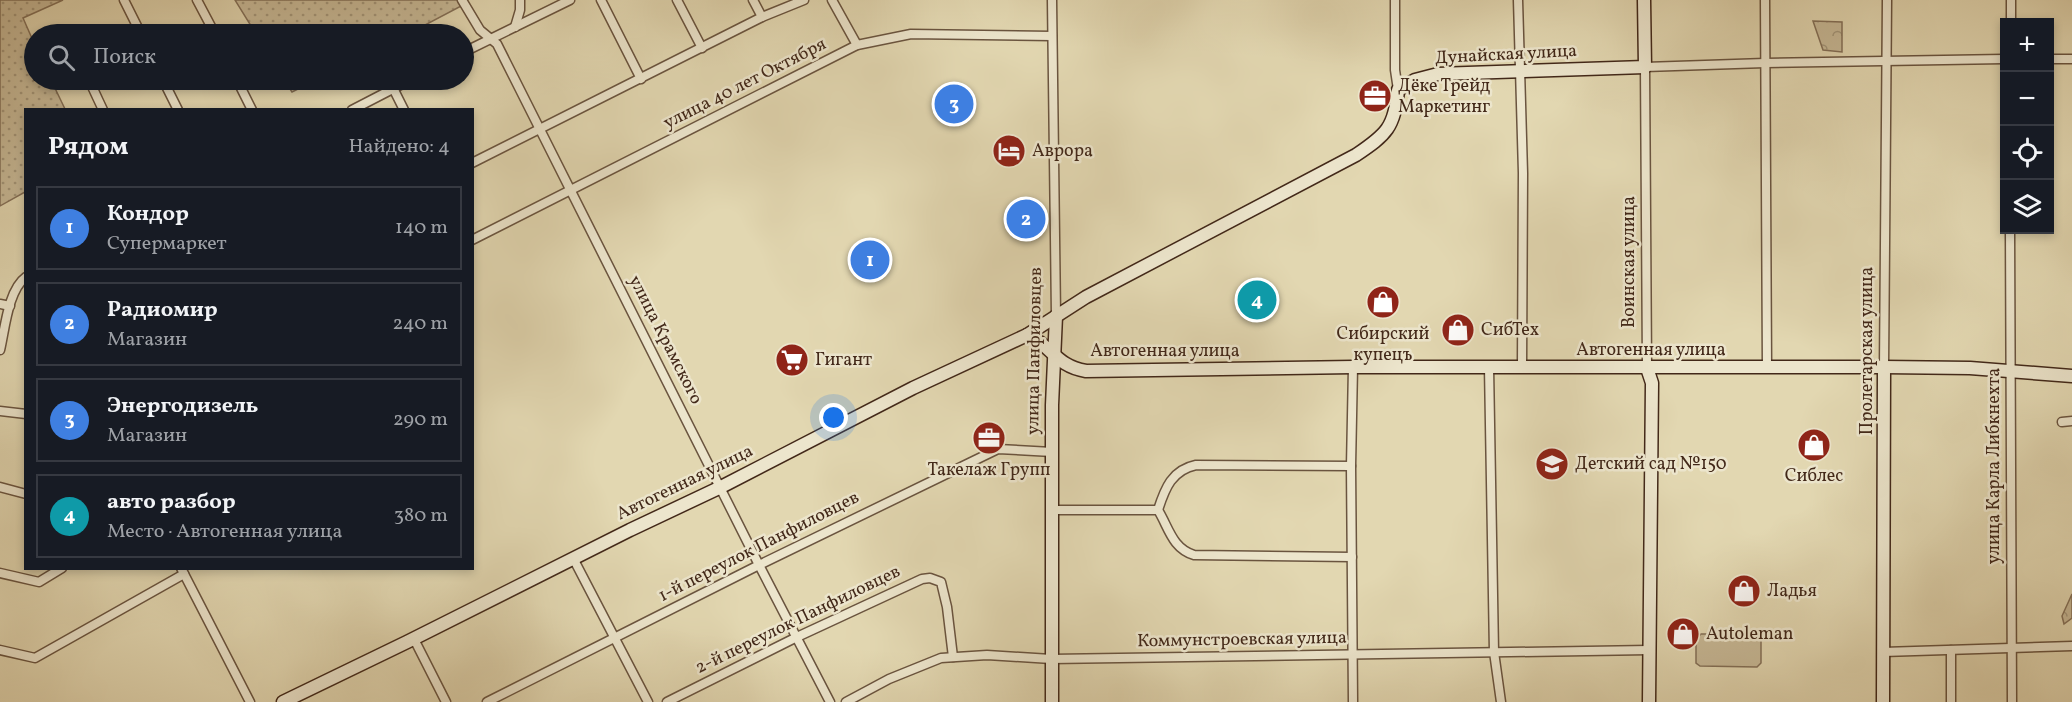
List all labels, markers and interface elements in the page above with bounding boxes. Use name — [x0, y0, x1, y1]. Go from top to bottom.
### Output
map controls — [2000, 18, 2054, 234]
button: + — [2000, 18, 2054, 72]
search box — [24, 24, 474, 90]
street label: улица 40 лет Октября — [659, 32, 831, 136]
street label: Дунайская улица — [1434, 39, 1578, 71]
icon: search — [45, 41, 78, 74]
text: Поиск — [93, 42, 156, 73]
button: − — [2000, 72, 2054, 126]
place label: Дёке Трейд Маркетинг — [1398, 74, 1490, 120]
office icon: Дёке Трейд Маркетинг — [1357, 78, 1393, 114]
pin: 3 — [934, 82, 974, 126]
button: locate — [2000, 126, 2054, 180]
text: Рядом — [48, 129, 128, 165]
text: Найдено: 4 — [349, 133, 450, 161]
hotel icon: Аврора — [991, 133, 1027, 169]
place label: Аврора — [1032, 139, 1093, 164]
button: layers — [2000, 180, 2054, 234]
pin: 2 — [1006, 196, 1046, 242]
street label: Воинская улица — [1617, 196, 1642, 328]
text: Кондор — [107, 199, 189, 230]
text: 1 — [65, 214, 74, 242]
text: 140 m — [395, 214, 448, 242]
text: Супермаркет — [107, 230, 227, 258]
pin: 1 — [850, 238, 890, 282]
street label: улица Панфиловцев — [1021, 267, 1049, 435]
street label: Пролетарская улица — [1855, 267, 1880, 435]
street label: улица Крамского — [622, 271, 708, 409]
pin: 4 — [1238, 278, 1276, 322]
shop icon: Сибирский купецъ — [1365, 284, 1401, 320]
text: Радиомир — [107, 295, 218, 326]
text: 2 — [64, 310, 75, 338]
text: 240 m — [393, 310, 448, 338]
shop icon: СибТех — [1440, 312, 1476, 348]
place label: СибТех — [1481, 318, 1539, 343]
place label: Сибирский купецъ — [1336, 322, 1430, 368]
text: Магазин — [107, 326, 187, 354]
street label: Автогенная улица — [1576, 338, 1726, 363]
street label: Автогенная улица — [1090, 339, 1240, 364]
supermarket icon: Гигант — [774, 342, 810, 378]
place label: Гигант — [815, 348, 872, 373]
street label: улица Карла Либкнехта — [1982, 368, 2007, 564]
text: Энергодизель — [107, 391, 258, 422]
your location — [819, 403, 848, 432]
text: 3 — [64, 406, 75, 434]
text: 290 m — [393, 406, 448, 434]
office icon: Такелаж Групп — [971, 420, 1007, 456]
text: Магазин — [107, 422, 187, 450]
shop icon: Сиблес — [1796, 427, 1832, 463]
street label: Автогенная улица — [612, 439, 758, 527]
school or university icon: Детский сад №150 — [1534, 446, 1570, 482]
place label: Детский сад №150 — [1575, 452, 1727, 477]
place label: Такелаж Групп — [928, 458, 1051, 483]
place label: Сиблес — [1785, 464, 1843, 489]
street label: 1-й переулок Панфиловцев — [654, 485, 864, 609]
text: авто разбор — [107, 487, 236, 518]
text: 4 — [63, 502, 76, 530]
text: 380 m — [394, 502, 448, 530]
text: Место · Автогенная улица — [107, 518, 342, 546]
street label: 2-й переулок Панфиловцев — [691, 559, 905, 681]
shop icon: Ладья — [1726, 573, 1762, 609]
place label: Ладья — [1767, 579, 1817, 604]
shop icon: Autoleman — [1665, 616, 1701, 652]
place label: Autoleman — [1706, 622, 1794, 647]
street label: Коммунстроевская улица — [1137, 626, 1347, 654]

